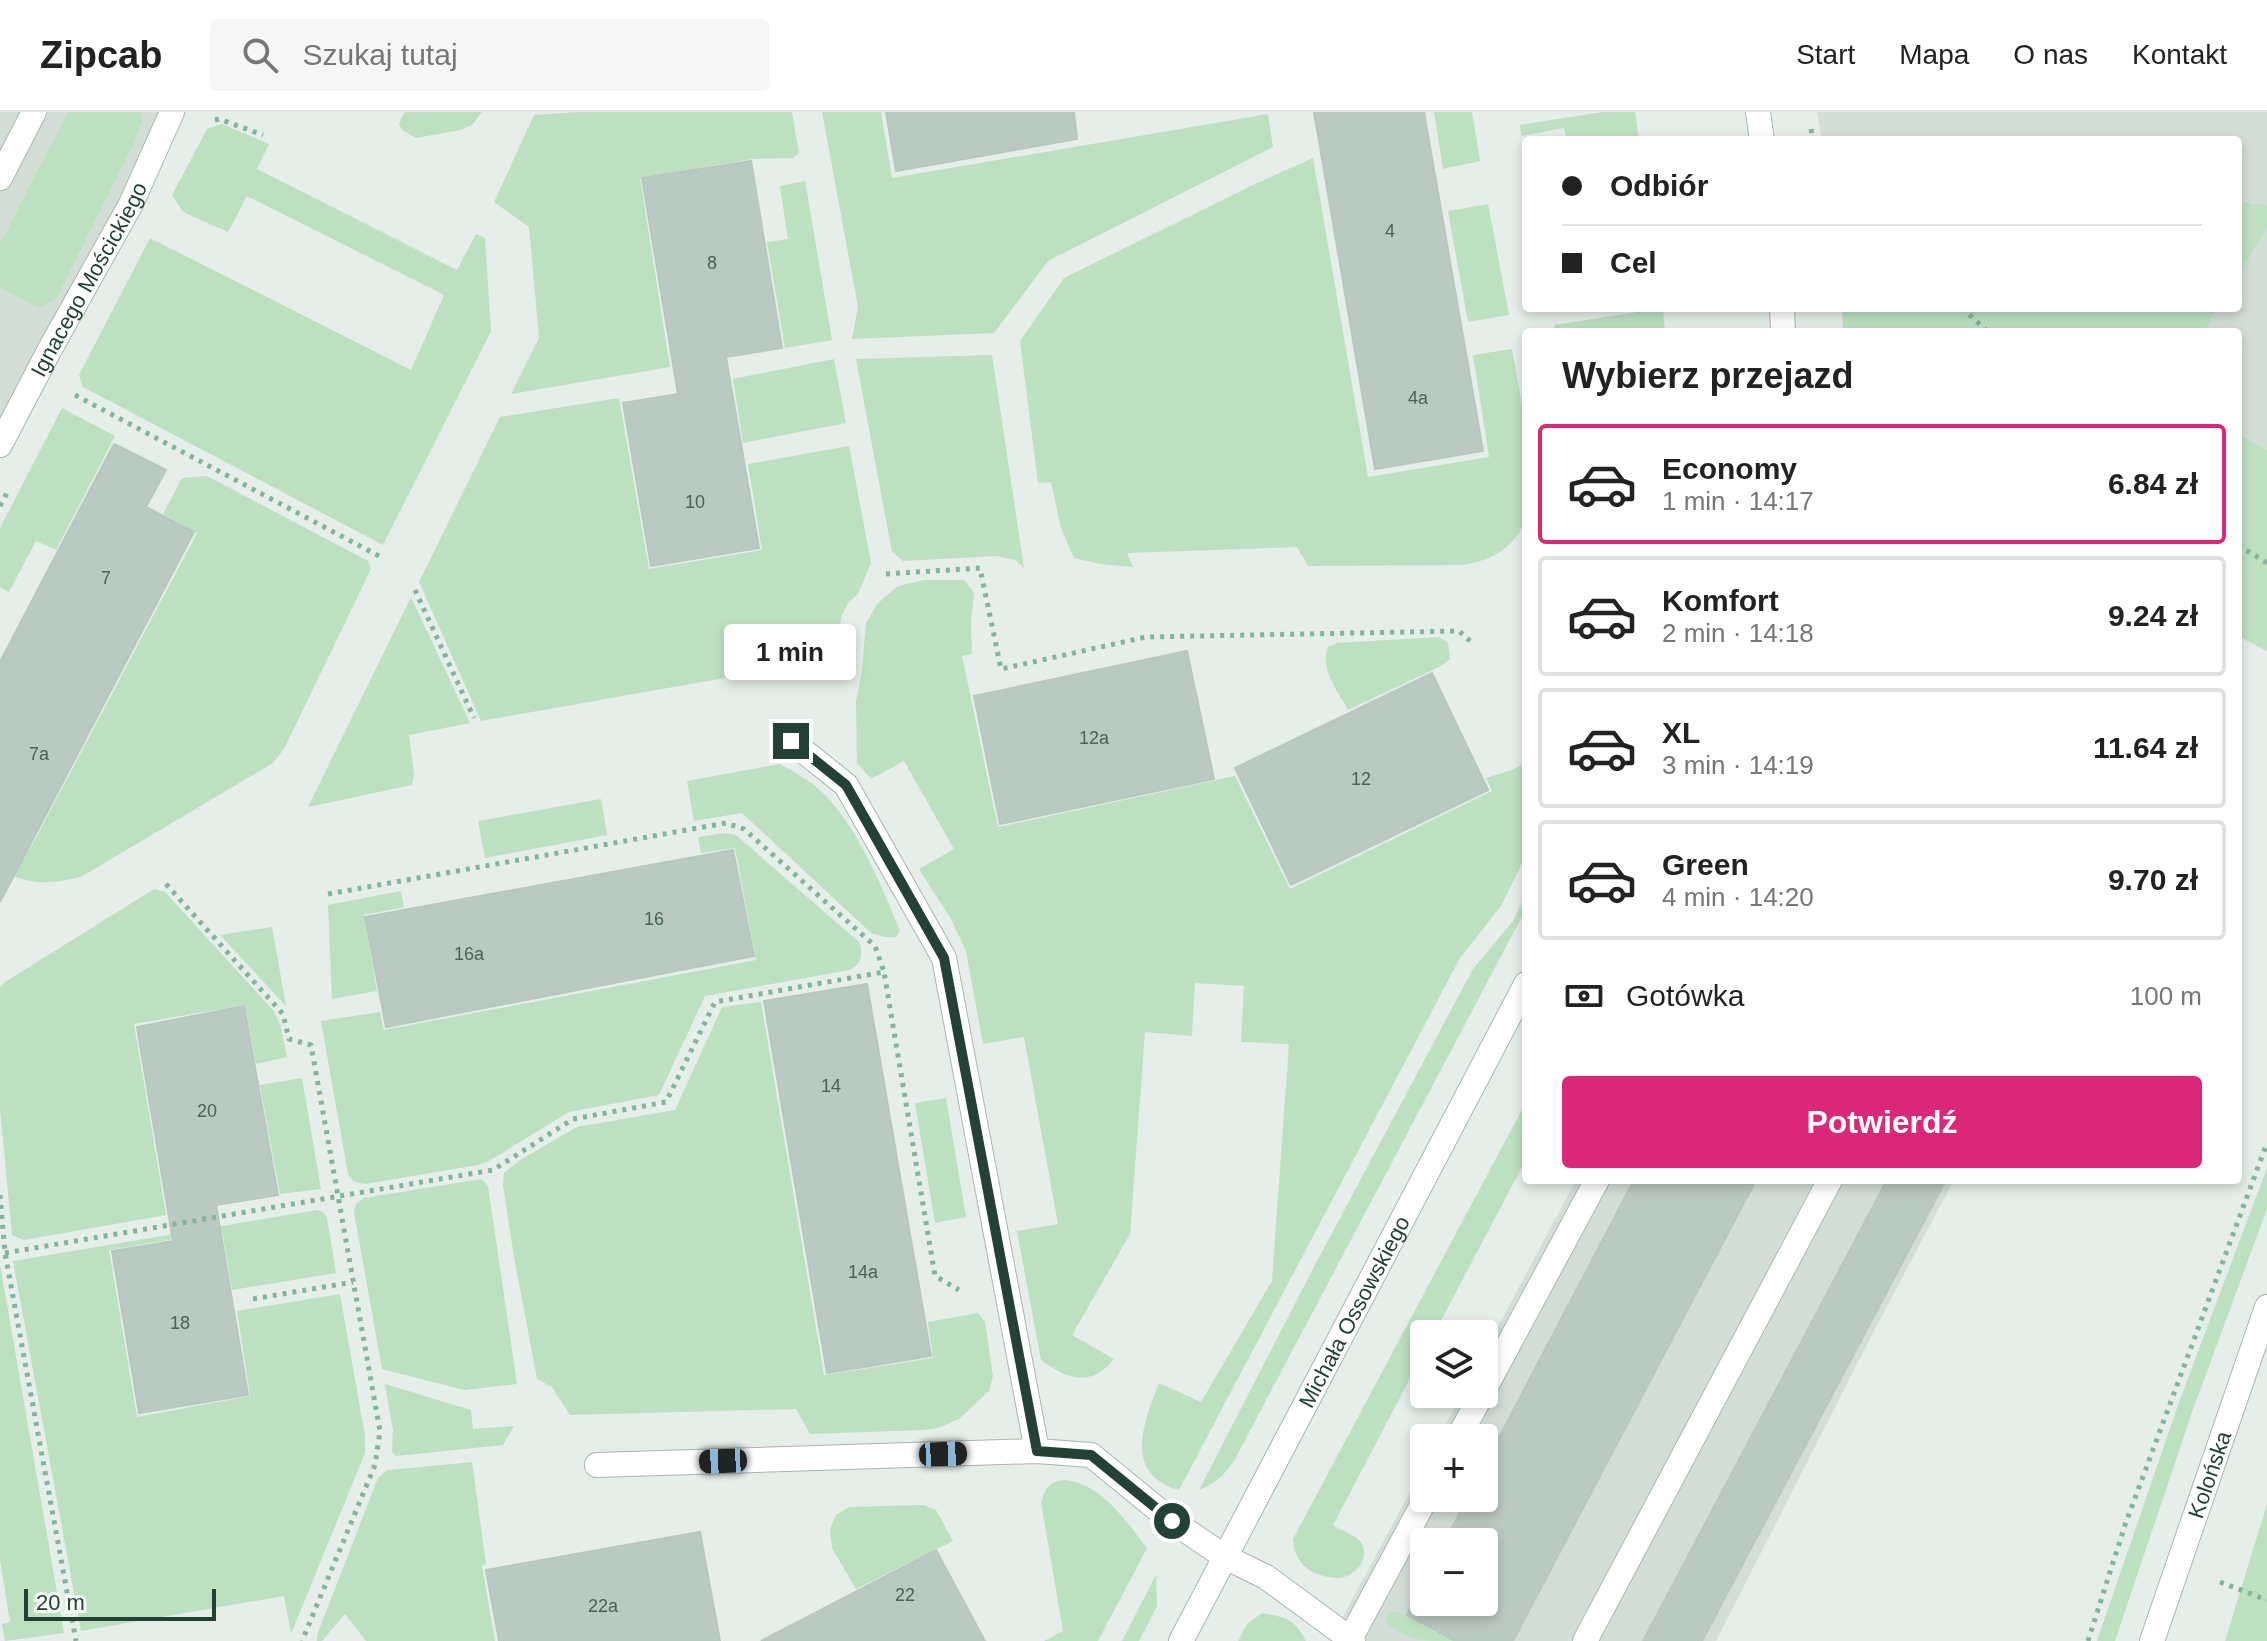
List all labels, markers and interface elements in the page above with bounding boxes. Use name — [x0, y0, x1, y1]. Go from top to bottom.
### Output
search box — [210, 19, 770, 91]
icon: search — [238, 33, 282, 77]
text: Zipcab — [40, 34, 162, 76]
text: Szukaj tutaj — [302, 38, 458, 71]
text: Start — [1796, 39, 1855, 70]
text: Mapa — [1899, 39, 1969, 70]
text: O nas — [2013, 39, 2088, 70]
text: Kontakt — [2132, 39, 2227, 70]
text: Odbiór — [1610, 169, 1708, 202]
street label: Ignacego Mościckiego — [25, 178, 152, 381]
house number: 4 — [1385, 221, 1395, 241]
text: Cel — [1610, 246, 1657, 279]
house number: 8 — [707, 253, 717, 273]
text: Wybierz przejazd — [1562, 355, 1853, 396]
house number: 4a — [1408, 388, 1429, 408]
icon: car — [1566, 448, 1638, 520]
text: Economy — [1662, 452, 1797, 485]
text: 6.84 zł — [2108, 467, 2198, 500]
text: 1 min · 14:17 — [1662, 486, 1814, 516]
house number: 10 — [685, 492, 705, 512]
house number: 7 — [101, 568, 111, 588]
icon: car — [1566, 580, 1638, 652]
text: Komfort — [1662, 584, 1779, 617]
text: 9.24 zł — [2108, 599, 2198, 632]
text: 2 min · 14:18 — [1662, 618, 1814, 648]
callout: 1 min — [725, 625, 857, 681]
text: 1 min — [756, 637, 824, 667]
icon: car — [1566, 712, 1638, 784]
text: XL — [1662, 716, 1700, 749]
route end — [773, 723, 809, 759]
house number: 12a — [1079, 728, 1110, 748]
text: 11.64 zł — [2093, 731, 2198, 764]
house number: 7a — [29, 744, 50, 764]
text: 3 min · 14:19 — [1662, 750, 1814, 780]
house number: 12 — [1351, 769, 1371, 789]
icon: car — [1566, 844, 1638, 916]
text: Green — [1662, 848, 1749, 881]
text: 9.70 zł — [2108, 863, 2198, 896]
text: 4 min · 14:20 — [1662, 882, 1814, 912]
house number: 16 — [644, 909, 664, 929]
house number: 16a — [454, 944, 485, 964]
icon: cash — [1562, 974, 1606, 1018]
text: Gotówka — [1626, 979, 1744, 1012]
text: 100 m — [2130, 981, 2202, 1011]
house number: 14 — [821, 1076, 841, 1096]
button: Potwierdź — [1562, 1076, 2202, 1168]
house number: 20 — [197, 1101, 217, 1121]
street label: Michała Ossowskiego — [1293, 1212, 1415, 1412]
house number: 14a — [848, 1262, 879, 1282]
house number: 18 — [170, 1313, 190, 1333]
map controls — [1410, 1320, 1498, 1616]
button: layers — [1410, 1320, 1498, 1408]
button: + — [1410, 1424, 1498, 1512]
street label: Kolońska — [2183, 1427, 2236, 1521]
car — [919, 1441, 967, 1467]
car — [699, 1448, 747, 1474]
route start — [1154, 1503, 1190, 1539]
button: − — [1410, 1528, 1498, 1616]
scale bar — [24, 1585, 216, 1621]
house number: 22 — [895, 1585, 915, 1605]
text: 20 m — [36, 1590, 85, 1615]
house number: 22a — [588, 1596, 619, 1616]

